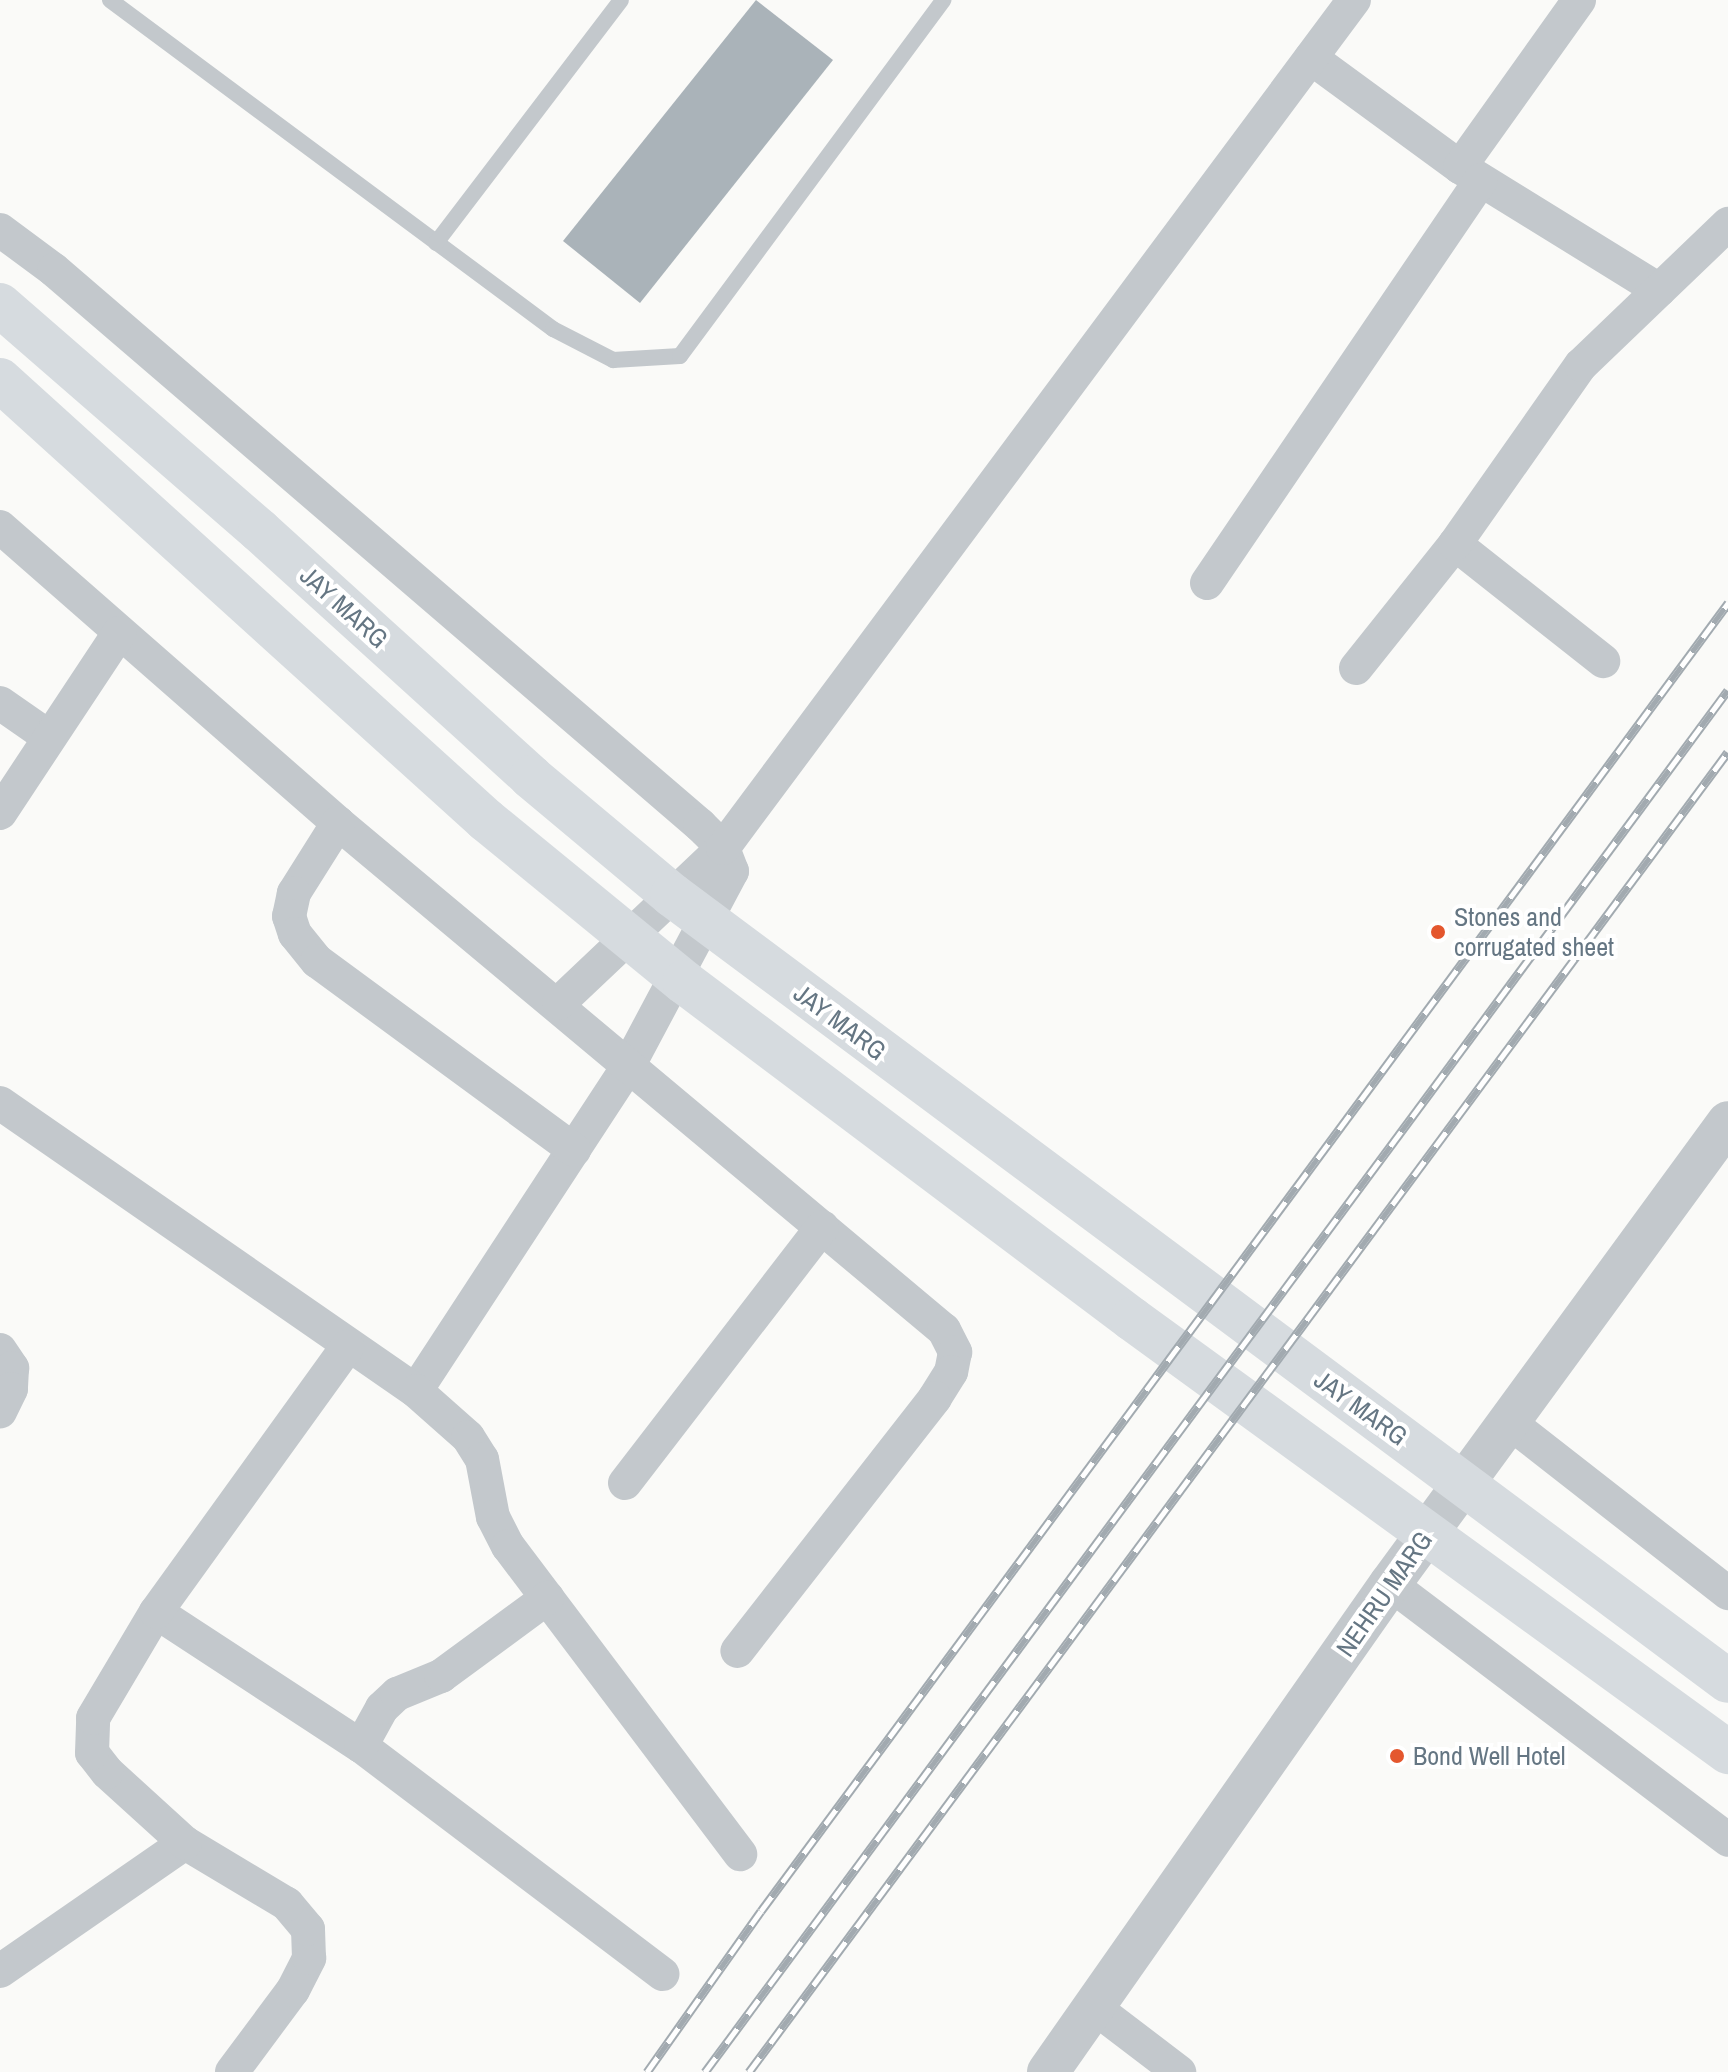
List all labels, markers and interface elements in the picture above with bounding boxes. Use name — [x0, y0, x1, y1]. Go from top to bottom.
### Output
street label: JAY MARG — [294, 559, 394, 655]
place label: Stones and corrugated sheet — [1454, 901, 1614, 962]
marker: Stones and corrugated sheet — [1429, 923, 1447, 941]
street label: JAY MARG — [788, 977, 892, 1067]
street label: JAY MARG — [1308, 1364, 1414, 1452]
street label: NEHRU MARG — [1329, 1525, 1439, 1663]
place label: Bond Well Hotel — [1413, 1740, 1565, 1772]
marker: Bond Well Hotel — [1388, 1747, 1406, 1765]

